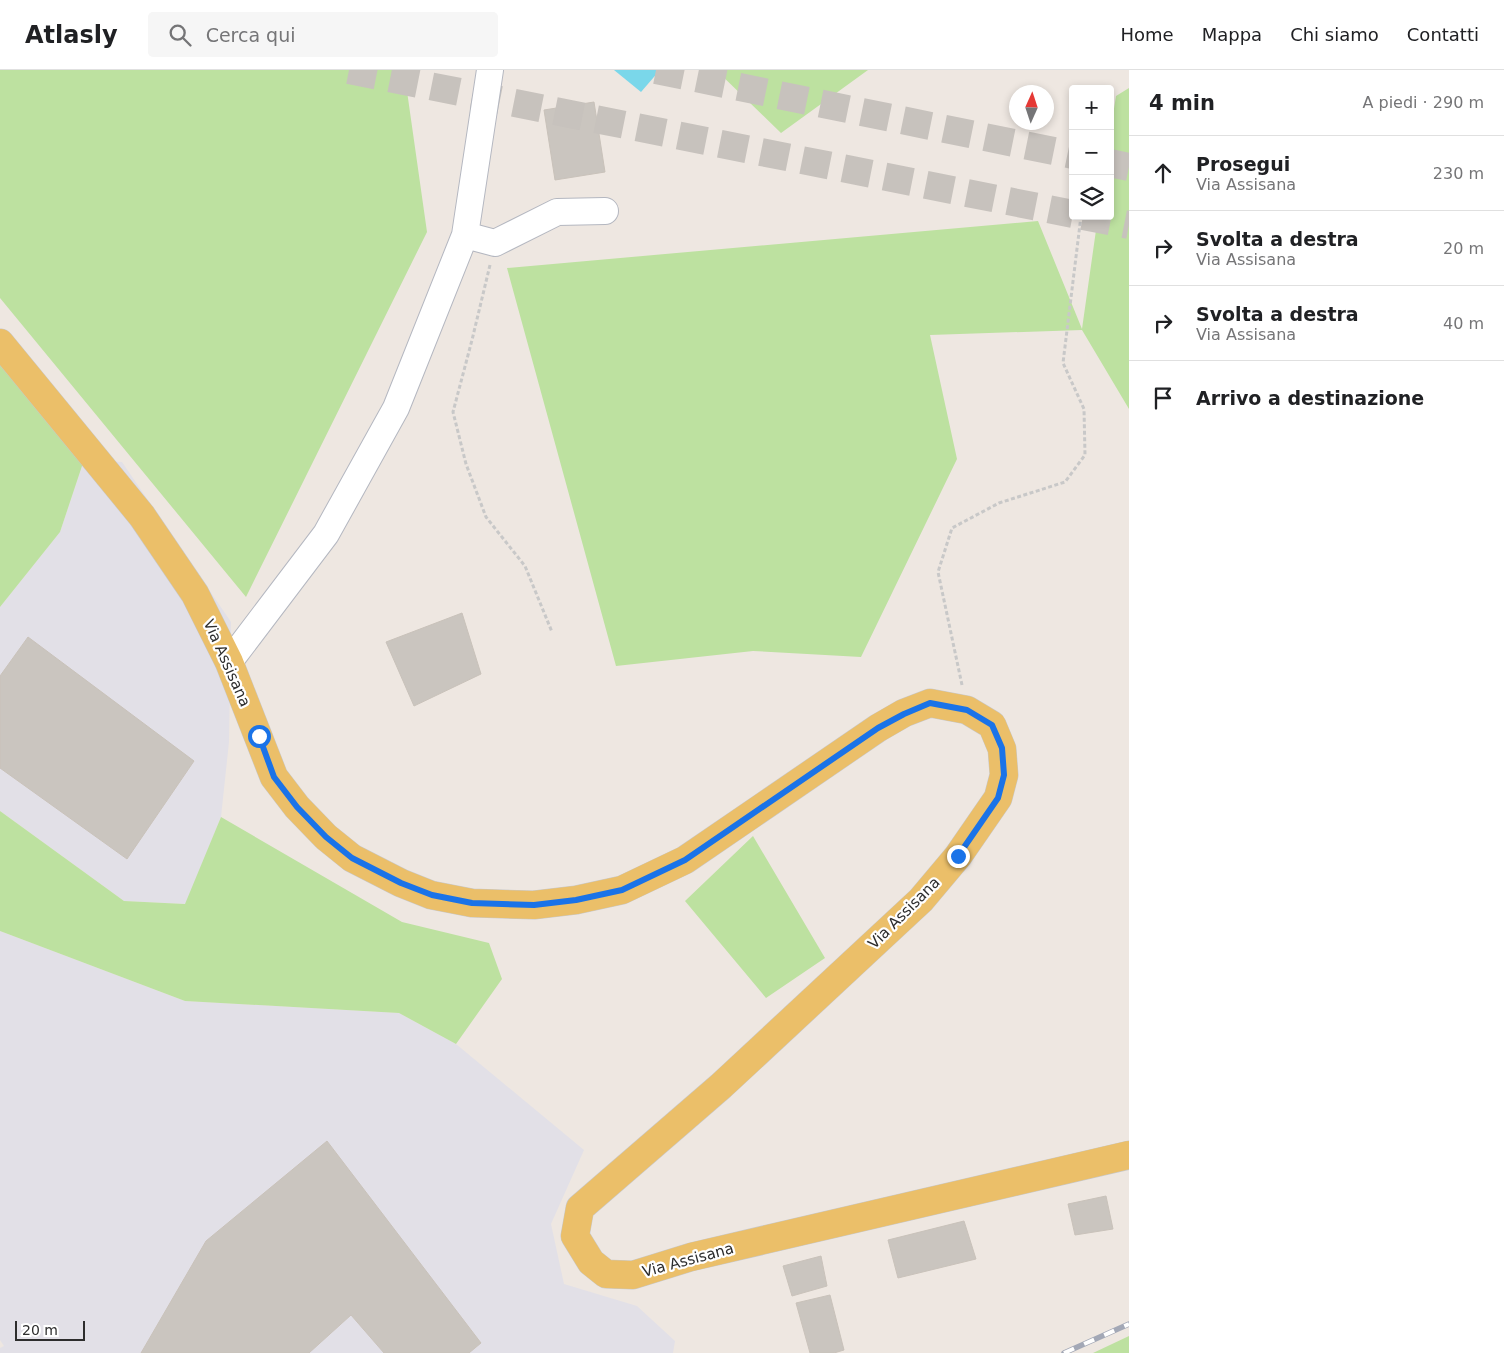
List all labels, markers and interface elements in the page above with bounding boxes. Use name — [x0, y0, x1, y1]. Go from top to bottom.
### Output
search box — [148, 12, 498, 57]
text: Atlasly — [25, 21, 118, 49]
icon: search — [166, 21, 194, 49]
text: Cerca qui — [206, 24, 296, 46]
text: Home — [1121, 24, 1174, 45]
text: Mappa — [1202, 24, 1262, 45]
text: Chi siamo — [1290, 24, 1379, 45]
text: Contatti — [1407, 24, 1479, 45]
north arrow — [1009, 85, 1054, 130]
map controls — [1069, 85, 1114, 220]
button: + — [1069, 85, 1114, 130]
text: 4 min — [1149, 91, 1215, 115]
text: A piedi · 290 m — [1362, 93, 1484, 112]
button: − — [1069, 130, 1114, 175]
text: Prosegui — [1196, 153, 1290, 175]
icon: ahead — [1149, 159, 1177, 187]
text: 230 m — [1433, 164, 1484, 183]
button: layers — [1069, 175, 1114, 220]
text: Via Assisana — [1196, 175, 1296, 194]
text: Svolta a destra — [1196, 228, 1359, 250]
icon: right — [1149, 234, 1177, 262]
text: 20 m — [1443, 239, 1484, 258]
text: Via Assisana — [1196, 250, 1296, 269]
text: Svolta a destra — [1196, 303, 1359, 325]
icon: right — [1149, 309, 1177, 337]
text: 40 m — [1443, 314, 1484, 333]
text: Via Assisana — [1196, 325, 1296, 344]
icon: arrive — [1149, 384, 1177, 412]
text: Arrivo a destinazione — [1196, 387, 1424, 409]
street label: Via Assisana — [200, 616, 254, 710]
route start — [248, 725, 271, 748]
route end — [947, 845, 970, 868]
street label: Via Assisana — [864, 873, 944, 953]
street label: Via Assisana — [640, 1239, 736, 1281]
scale bar — [15, 1318, 85, 1341]
text: 20 m — [22, 1322, 58, 1338]

